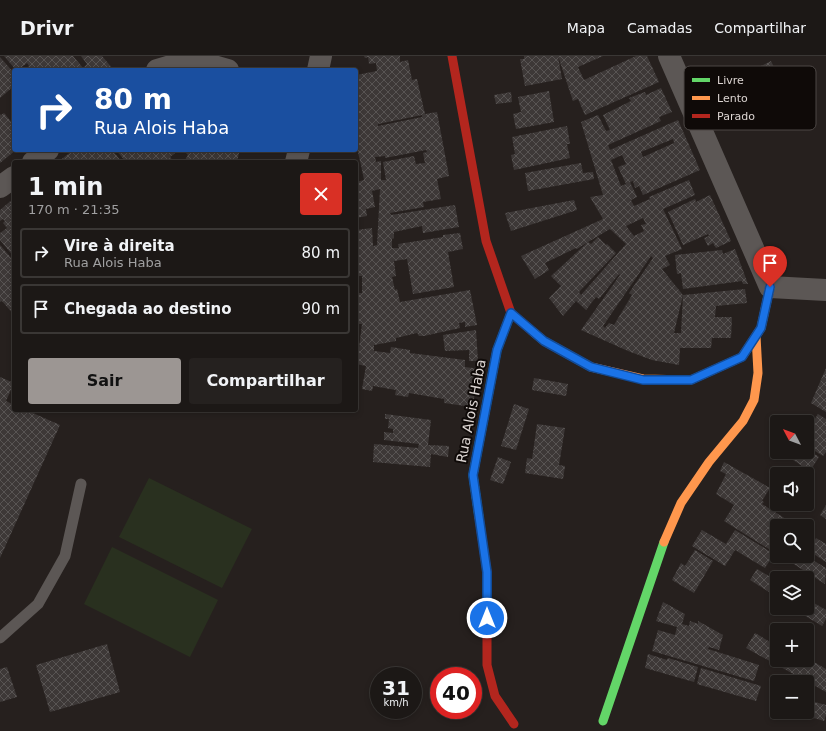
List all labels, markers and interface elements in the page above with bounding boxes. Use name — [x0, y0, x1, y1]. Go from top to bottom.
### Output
text: Drivr — [20, 17, 73, 39]
text: Mapa — [567, 20, 605, 36]
text: Camadas — [627, 20, 692, 36]
text: Compartilhar — [714, 20, 806, 36]
legend — [684, 66, 816, 130]
text: Livre — [717, 74, 744, 87]
text: 80 m — [94, 83, 172, 116]
icon: right — [28, 84, 80, 136]
text: Lento — [717, 92, 748, 105]
text: Parado — [717, 110, 755, 123]
text: Rua Alois Haba — [94, 117, 229, 138]
text: 1 min — [28, 173, 103, 201]
button: close — [300, 173, 342, 215]
text: 170 m · 21:35 — [28, 202, 119, 217]
text: Vire à direita — [64, 237, 175, 255]
icon: right — [30, 242, 52, 264]
text: 80 m — [302, 244, 340, 262]
pin — [753, 246, 787, 287]
icon: arrive — [759, 252, 781, 274]
text: Rua Alois Haba — [64, 255, 162, 270]
icon: arrive — [30, 298, 52, 320]
text: Chegada ao destino — [64, 300, 232, 318]
text: 90 m — [302, 300, 340, 318]
button: Sair — [28, 358, 181, 404]
button: Compartilhar — [189, 358, 342, 404]
street label: Rua Alois Haba — [453, 358, 489, 464]
north arrow — [770, 415, 814, 459]
map controls — [770, 415, 814, 719]
button: sound — [770, 467, 814, 511]
button: search — [770, 519, 814, 563]
button: layers — [770, 571, 814, 615]
position arrow — [466, 597, 508, 639]
button: + — [770, 623, 814, 667]
speed limit sign: 40 — [430, 667, 482, 719]
button: − — [770, 675, 814, 719]
text: 31 — [382, 676, 410, 700]
text: km/h — [383, 697, 409, 708]

